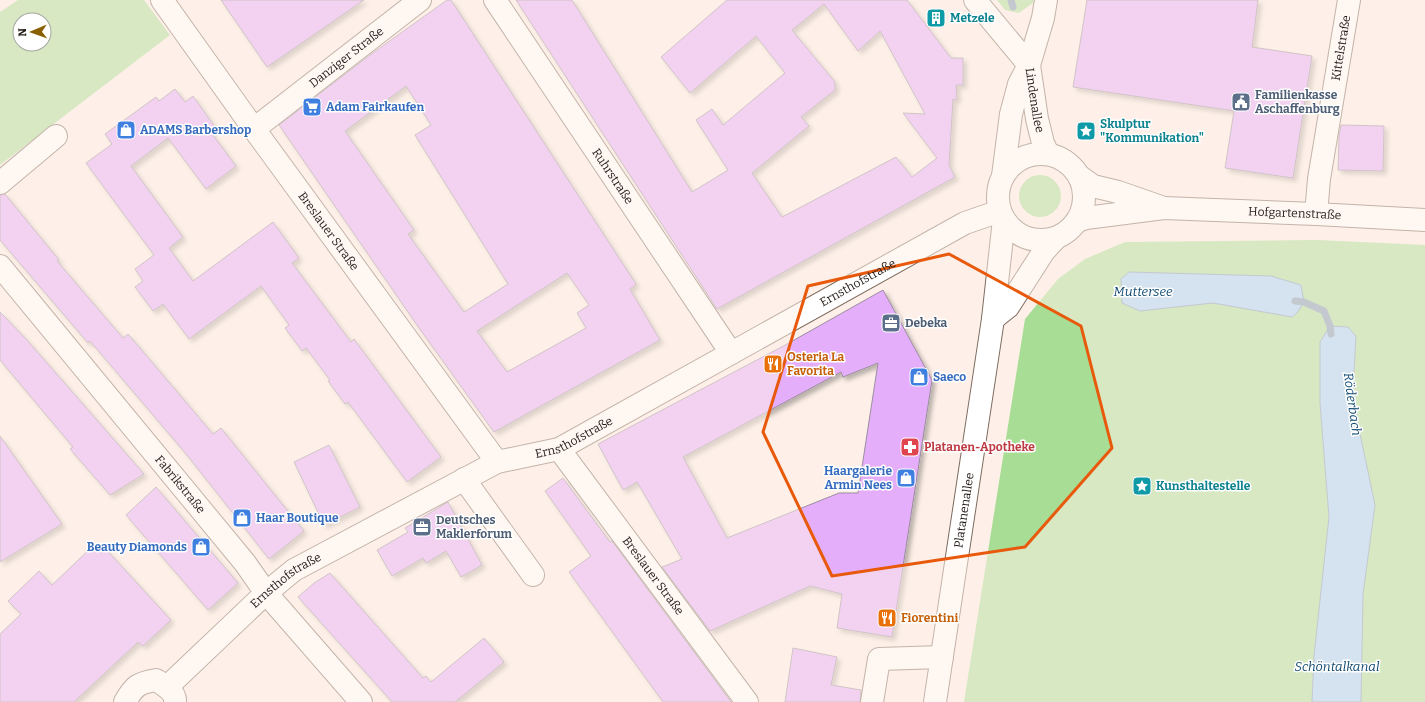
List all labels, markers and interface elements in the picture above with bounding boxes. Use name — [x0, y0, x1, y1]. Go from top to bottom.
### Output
building icon: Metzele — [925, 7, 947, 29]
place label: Metzele — [950, 11, 995, 25]
north arrow — [12, 12, 52, 52]
street label: Kittelstraße — [1329, 14, 1353, 82]
street label: Danziger Straße — [307, 24, 386, 90]
text: N — [16, 27, 29, 37]
street label: Lindenallee — [1023, 67, 1047, 134]
place label: Familienkasse Aschaffenburg — [1255, 88, 1340, 116]
public building icon: Familienkasse Aschaffenburg — [1230, 91, 1252, 113]
supermarket icon: Adam Fairkaufen — [301, 96, 323, 118]
place label: Adam Fairkaufen — [326, 100, 424, 114]
place label: Skulptur "Kommunikation" — [1100, 117, 1204, 145]
shop icon: ADAMS Barbershop — [115, 119, 137, 141]
place icon: Skulptur "Kommunikation" — [1075, 120, 1097, 142]
place label: ADAMS Barbershop — [140, 123, 251, 137]
street label: Ruhrstraße — [589, 146, 636, 207]
street label: Breslauer Straße — [295, 189, 362, 273]
street label: Hofgartenstraße — [1248, 204, 1342, 222]
street label: Ernsthofstraße — [817, 256, 898, 309]
water label: Muttersee — [1113, 284, 1173, 299]
office icon: Debeka — [880, 312, 902, 334]
place label: Debeka — [905, 316, 948, 330]
place label: Osteria La Favorita — [787, 350, 845, 378]
restaurant icon: Osteria La Favorita — [762, 353, 784, 375]
shop icon: Saeco — [908, 366, 930, 388]
place label: Saeco — [933, 370, 966, 384]
water label: Röderbach — [1341, 372, 1364, 437]
street label: Ernsthofstraße — [534, 414, 615, 461]
pharmacy icon: Platanen-Apotheke — [899, 436, 921, 458]
place label: Platanen-Apotheke — [924, 440, 1035, 454]
street label: Fabrikstraße — [152, 452, 208, 516]
place label: Haargalerie Armin Nees — [824, 464, 892, 492]
shop icon: Haargalerie Armin Nees — [895, 467, 917, 489]
street label: Platanenallee — [951, 471, 977, 549]
place icon: Kunsthaltestelle — [1131, 475, 1153, 497]
place label: Kunsthaltestelle — [1156, 479, 1251, 493]
shop icon: Haar Boutique — [231, 507, 253, 529]
place label: Haar Boutique — [256, 511, 339, 525]
place label: Deutsches Maklerforum — [436, 513, 512, 541]
office icon: Deutsches Maklerforum — [411, 516, 433, 538]
street label: Breslauer Straße — [620, 534, 687, 618]
shop icon: Beauty Diamonds — [190, 536, 212, 558]
place label: Beauty Diamonds — [87, 540, 187, 554]
street label: Ernsthofstraße — [248, 550, 323, 611]
restaurant icon: Fiorentini — [876, 607, 898, 629]
place label: Fiorentini — [901, 611, 958, 625]
water label: Schöntalkanal — [1295, 659, 1380, 674]

